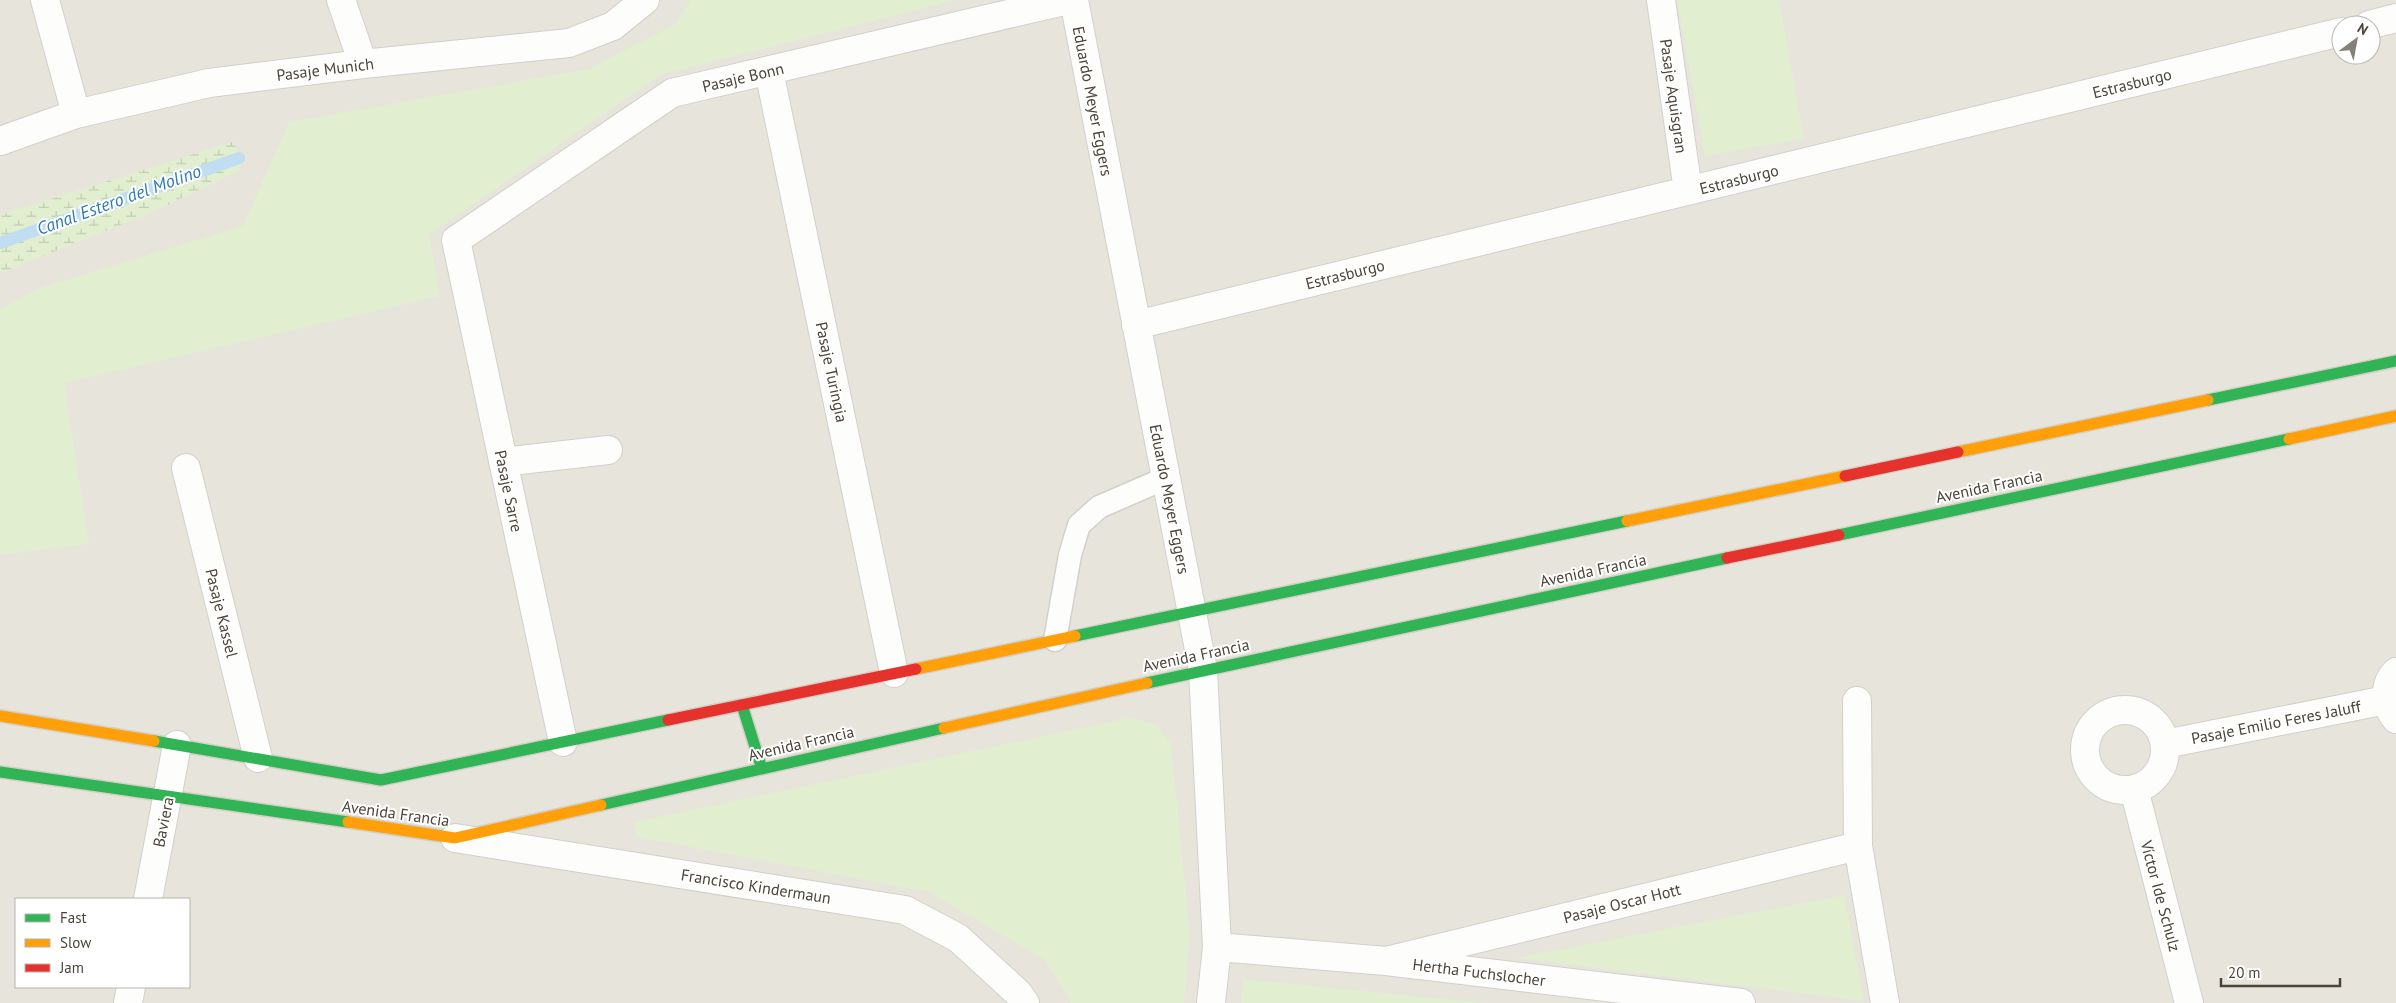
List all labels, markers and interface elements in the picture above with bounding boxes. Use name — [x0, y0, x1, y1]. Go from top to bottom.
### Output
north arrow — [2331, 15, 2381, 65]
text: N — [2354, 19, 2372, 39]
street label: Eduardo Meyer Eggers — [1069, 24, 1117, 178]
street label: Pasaje Aquisgran — [1656, 38, 1692, 154]
street label: Pasaje Munich — [275, 53, 375, 85]
street label: Pasaje Bonn — [700, 58, 786, 96]
street label: Estrasburgo — [2090, 64, 2174, 102]
water label: Canal Estero del Molino — [33, 159, 204, 240]
street label: Estrasburgo — [1697, 160, 1781, 198]
street label: Estrasburgo — [1303, 255, 1387, 293]
street label: Pasaje Turingia — [812, 320, 852, 424]
street label: Eduardo Meyer Eggers — [1146, 422, 1194, 576]
street label: Pasaje Sarre — [491, 448, 527, 534]
street label: Avenida Francia — [1934, 465, 2044, 507]
street label: Avenida Francia — [1538, 549, 1648, 591]
street label: Pasaje Kassel — [201, 566, 243, 660]
street label: Avenida Francia — [1141, 634, 1251, 676]
street label: Pasaje Emilio Feres Jaluff — [2189, 696, 2363, 748]
street label: Avenida Francia — [746, 721, 856, 765]
street label: Baviera — [148, 795, 178, 849]
street label: Avenida Francia — [341, 796, 451, 830]
street label: Víctor Ide Schulz — [2136, 837, 2185, 954]
street label: Francisco Kindermaun — [680, 864, 832, 908]
street label: Pasaje Oscar Hott — [1561, 879, 1683, 927]
legend — [15, 898, 190, 988]
text: Fast — [60, 908, 87, 927]
text: Slow — [60, 933, 91, 952]
street label: Hertha Fuchslocher — [1411, 954, 1547, 990]
scale bar — [2221, 956, 2340, 988]
text: Jam — [59, 958, 84, 977]
text: 20 m — [2228, 963, 2261, 982]

